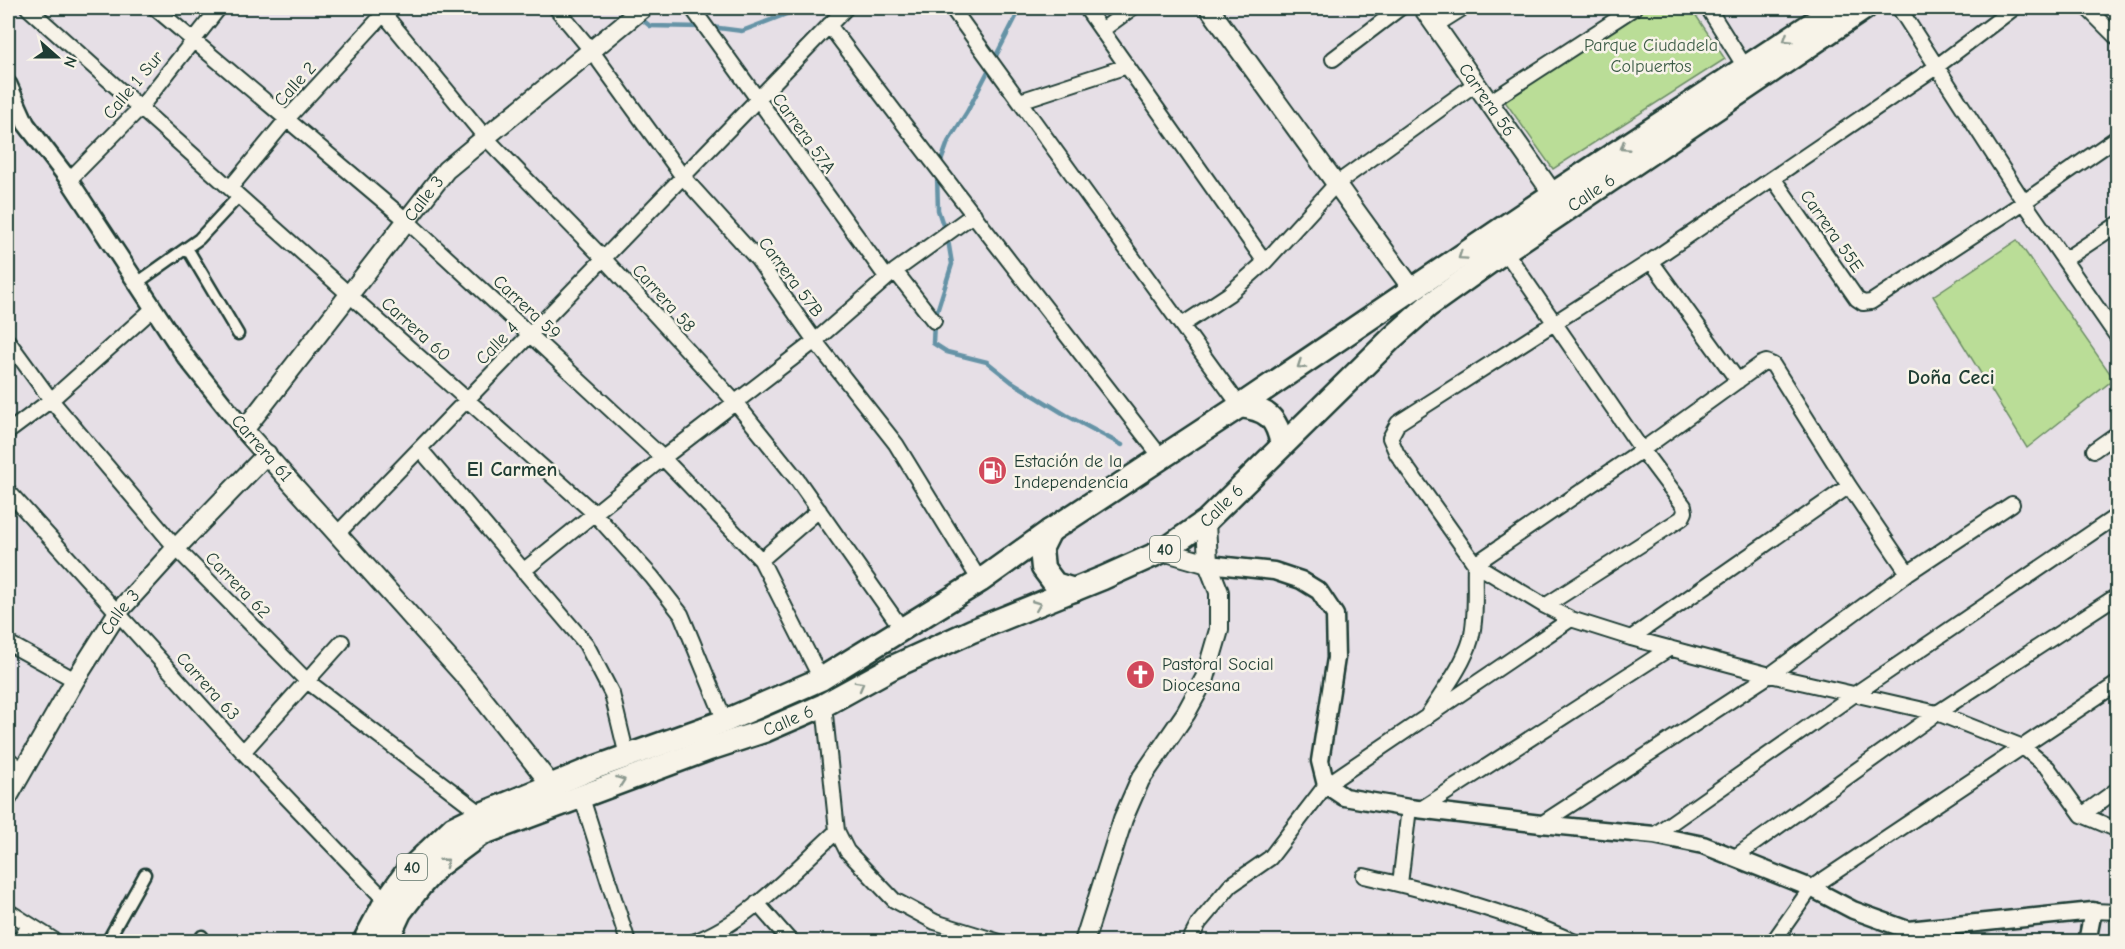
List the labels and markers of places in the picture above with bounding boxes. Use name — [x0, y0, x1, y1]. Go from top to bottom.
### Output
place label: Estación de la Independencia — [1014, 451, 1129, 493]
fuel station icon: Estación de la Independencia — [977, 455, 1009, 487]
place label: Pastoral Social Diocesana — [1162, 654, 1274, 696]
church icon: Pastoral Social Diocesana — [1125, 658, 1157, 690]

